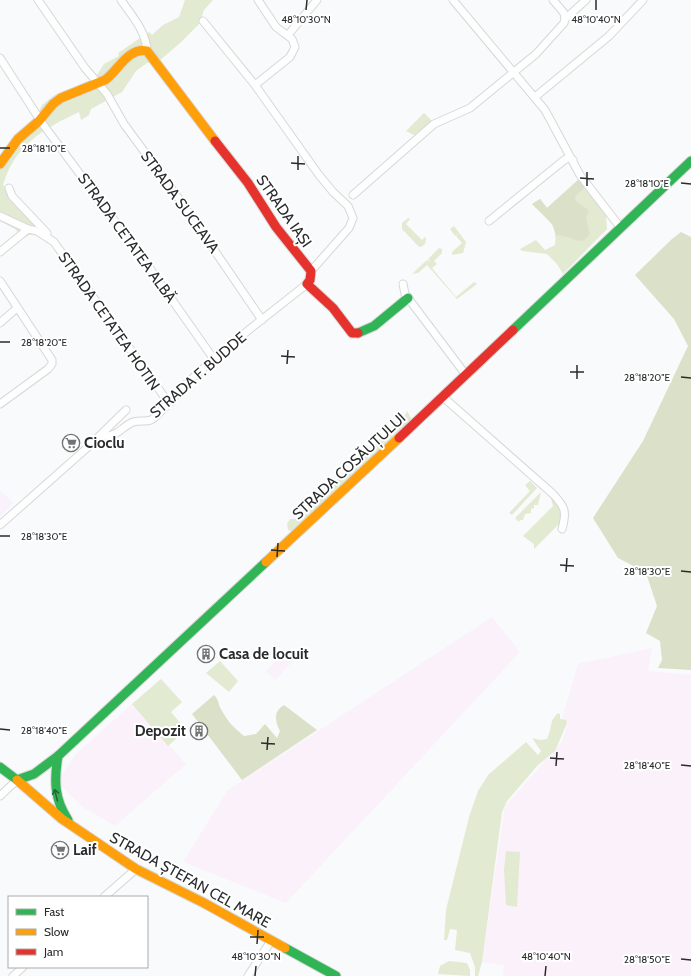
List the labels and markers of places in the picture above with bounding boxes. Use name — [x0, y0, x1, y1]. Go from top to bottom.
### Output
supermarket icon: Cioclu — [61, 433, 81, 453]
place label: Cioclu — [84, 434, 125, 452]
building icon: Casa de locuit — [196, 644, 216, 664]
place label: Casa de locuit — [219, 645, 309, 663]
building icon: Depozit — [189, 721, 209, 741]
place label: Depozit — [135, 722, 186, 740]
supermarket icon: Laif — [50, 840, 70, 860]
place label: Laif — [73, 841, 97, 859]

